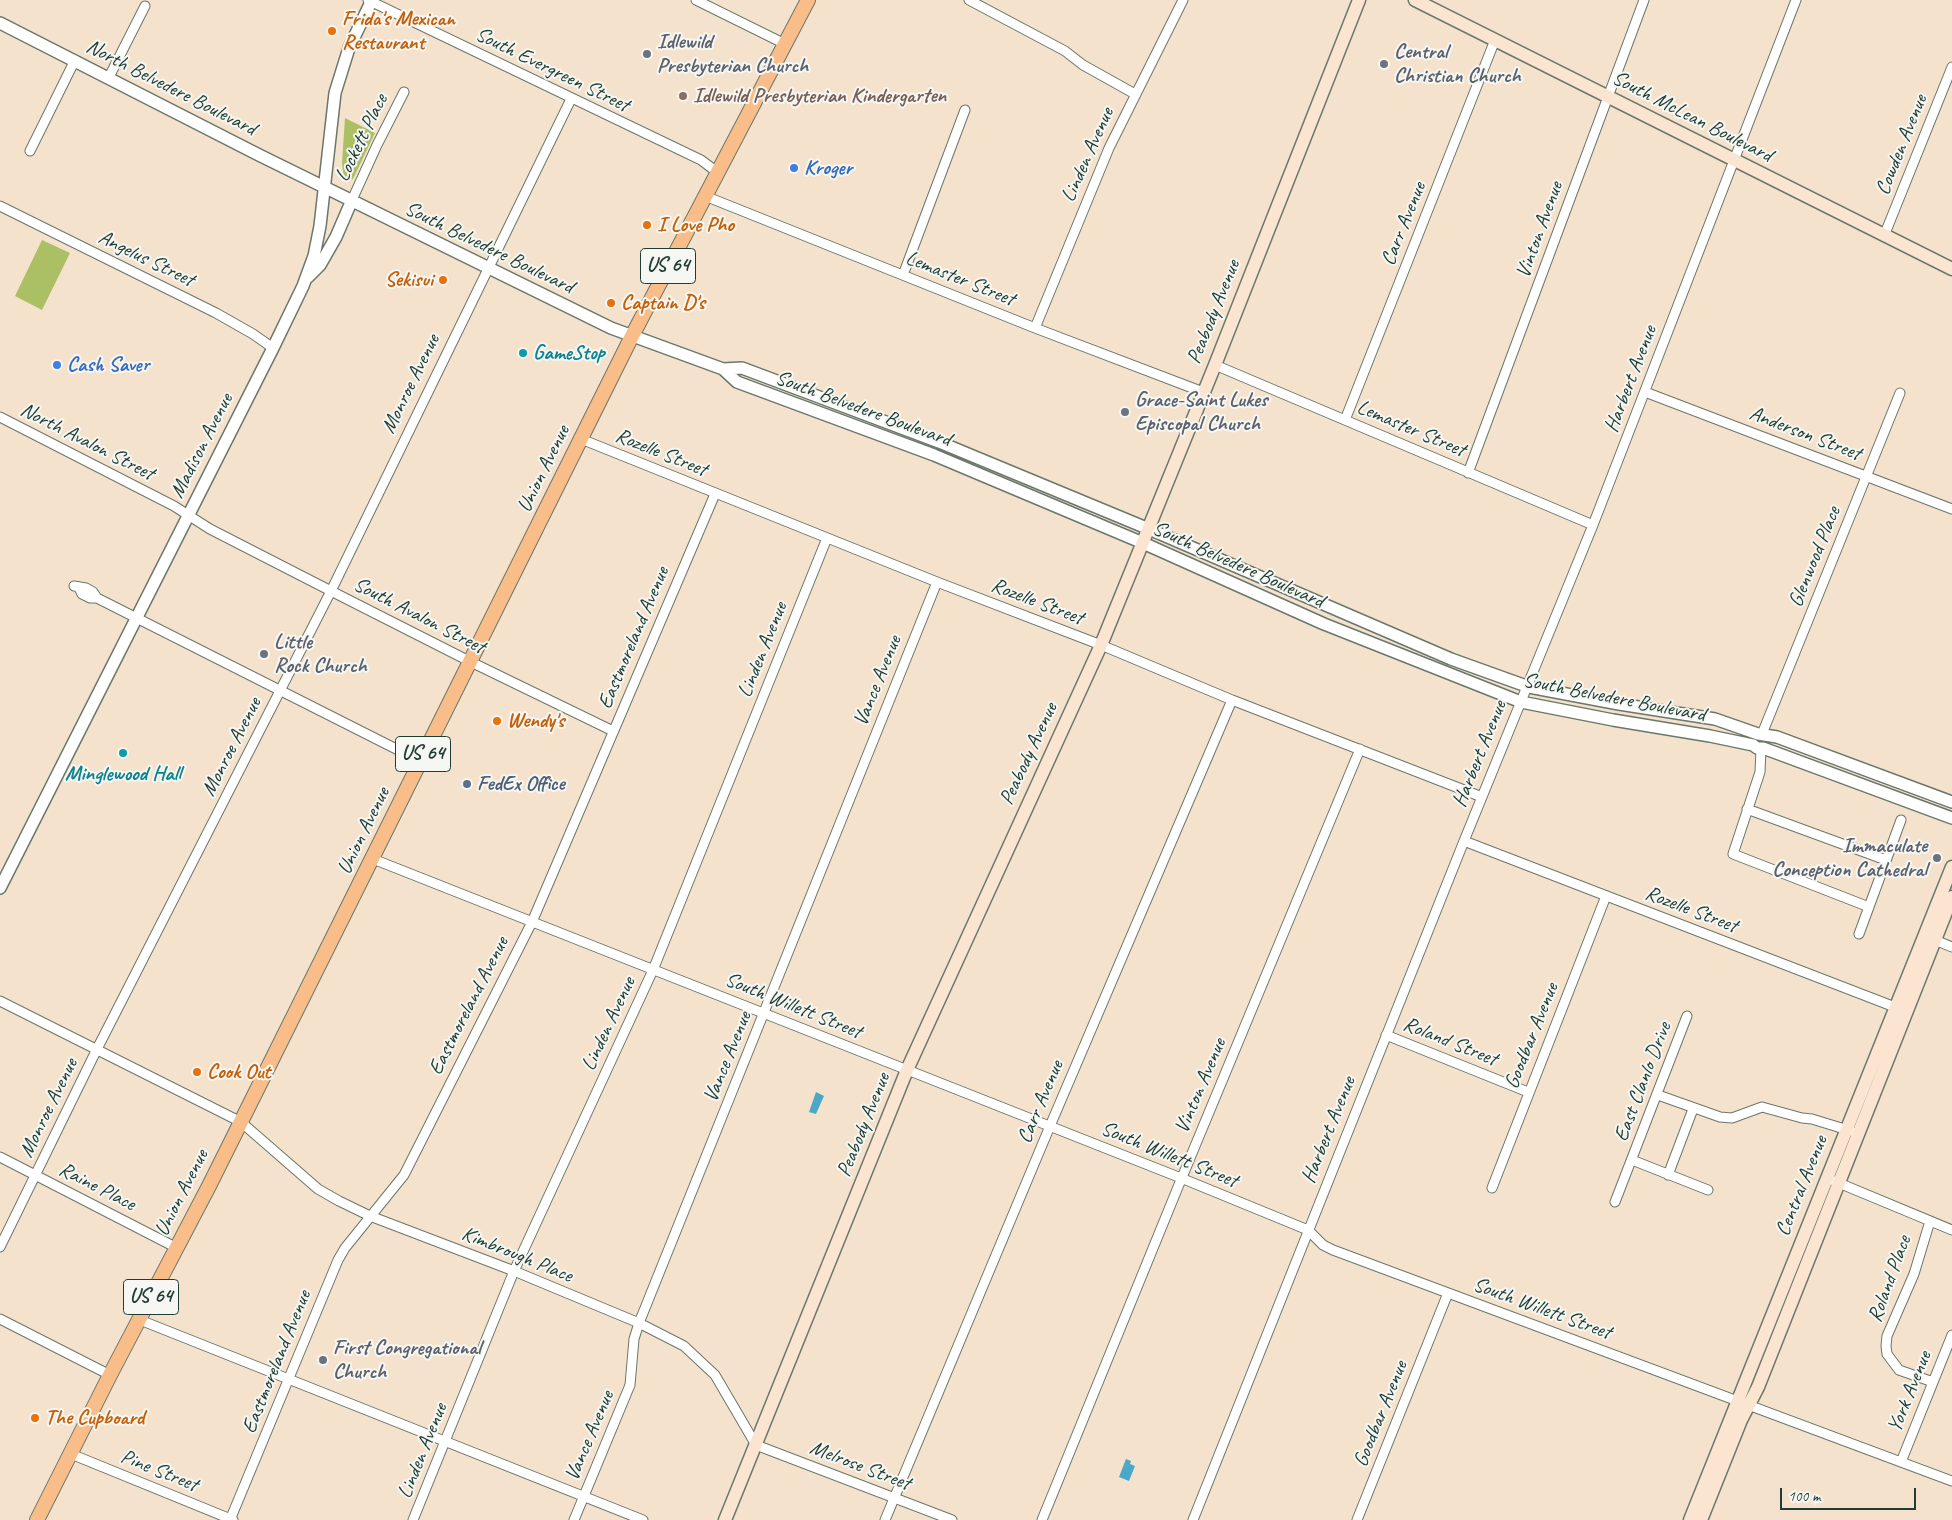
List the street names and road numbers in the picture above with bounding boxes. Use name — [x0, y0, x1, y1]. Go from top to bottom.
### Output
street label: South Evergreen Street — [471, 22, 633, 118]
street label: North Belvedere Boulevard — [82, 34, 260, 142]
street label: South McLean Boulevard — [1608, 66, 1776, 168]
street label: Lockett Place — [330, 90, 394, 186]
street label: Cowden Avenue — [1870, 91, 1934, 199]
street label: Linden Avenue — [1056, 104, 1120, 206]
street label: Vinton Avenue — [1511, 178, 1569, 282]
street label: Carr Avenue — [1376, 179, 1432, 269]
street label: South Belvedere Boulevard — [400, 196, 578, 300]
street label: Angelus Street — [94, 225, 198, 293]
street label: Lemaster Street — [902, 246, 1018, 312]
road number: US 64 — [640, 248, 696, 284]
street label: Peabody Avenue — [1182, 256, 1246, 368]
street label: Harbert Avenue — [1599, 322, 1663, 436]
street label: Monroe Avenue — [376, 330, 446, 438]
street label: South Belvedere Boulevard — [772, 366, 954, 452]
street label: Madison Avenue — [165, 390, 239, 502]
street label: Lemaster Street — [1353, 395, 1469, 463]
street label: North Avalon Street — [16, 397, 158, 487]
street label: Anderson Street — [1746, 401, 1864, 467]
street label: Union Avenue — [512, 421, 576, 517]
street label: Rozelle Street — [611, 423, 711, 483]
street label: Glenwood Place — [1783, 503, 1847, 611]
street label: South Belvedere Boulevard — [1148, 516, 1328, 614]
street label: Eastmoreland Avenue — [593, 563, 675, 713]
street label: South Avalon Street — [349, 572, 489, 660]
street label: Rozelle Street — [987, 573, 1087, 631]
street label: Linden Avenue — [733, 599, 793, 701]
street label: Vance Avenue — [848, 632, 908, 730]
street label: South Belvedere Boulevard — [1521, 668, 1707, 728]
street label: Monroe Avenue — [196, 694, 268, 800]
street label: Harbert Avenue — [1447, 697, 1513, 811]
street label: Peabody Avenue — [994, 699, 1064, 809]
road number: US 64 — [396, 736, 450, 772]
street label: Union Avenue — [332, 783, 396, 879]
street label: Rozelle Street — [1641, 881, 1741, 939]
street label: Eastmoreland Avenue — [423, 933, 515, 1079]
street label: South Willett Street — [721, 967, 865, 1045]
street label: Linden Avenue — [576, 973, 642, 1075]
street label: Goodbar Avenue — [1499, 979, 1565, 1093]
street label: Vance Avenue — [698, 1008, 758, 1106]
street label: Roland Street — [1399, 1012, 1501, 1072]
street label: East Clanlo Drive — [1609, 1019, 1677, 1145]
street label: Vinton Avenue — [1170, 1035, 1232, 1137]
street label: Monroe Avenue — [14, 1054, 84, 1162]
street label: Carr Avenue — [1012, 1057, 1070, 1147]
street label: Peabody Avenue — [832, 1069, 896, 1181]
street label: Harbert Avenue — [1296, 1073, 1362, 1187]
street label: South Willett Street — [1097, 1116, 1241, 1194]
street label: Central Avenue — [1770, 1132, 1834, 1240]
street label: Union Avenue — [150, 1146, 214, 1240]
street label: Raine Place — [55, 1157, 139, 1217]
street label: Kimbrough Place — [458, 1221, 576, 1289]
street label: Roland Place — [1863, 1232, 1917, 1326]
street label: South Willett Street — [1470, 1272, 1614, 1346]
road number: US 64 — [124, 1280, 178, 1314]
street label: Eastmoreland Avenue — [237, 1287, 317, 1437]
street label: York Avenue — [1882, 1348, 1938, 1436]
street label: Goodbar Avenue — [1348, 1357, 1414, 1471]
street label: Vance Avenue — [560, 1387, 620, 1485]
street label: Linden Avenue — [393, 1400, 453, 1502]
street label: Melrose Street — [806, 1435, 914, 1497]
street label: Pine Street — [117, 1444, 201, 1498]

